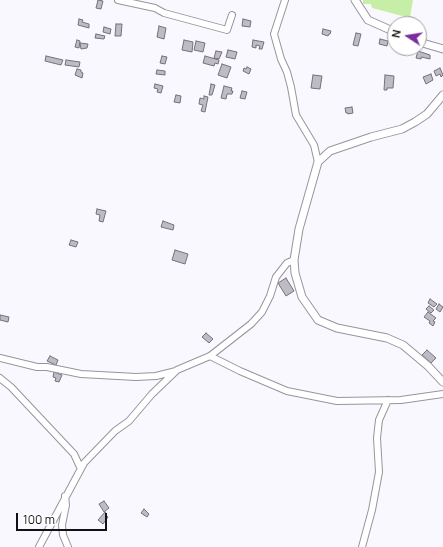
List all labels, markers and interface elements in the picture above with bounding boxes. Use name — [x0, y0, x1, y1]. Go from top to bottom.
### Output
north arrow — [387, 16, 427, 56]
text: N — [388, 28, 404, 39]
scale bar — [18, 505, 109, 531]
text: 100 m — [23, 511, 55, 528]

